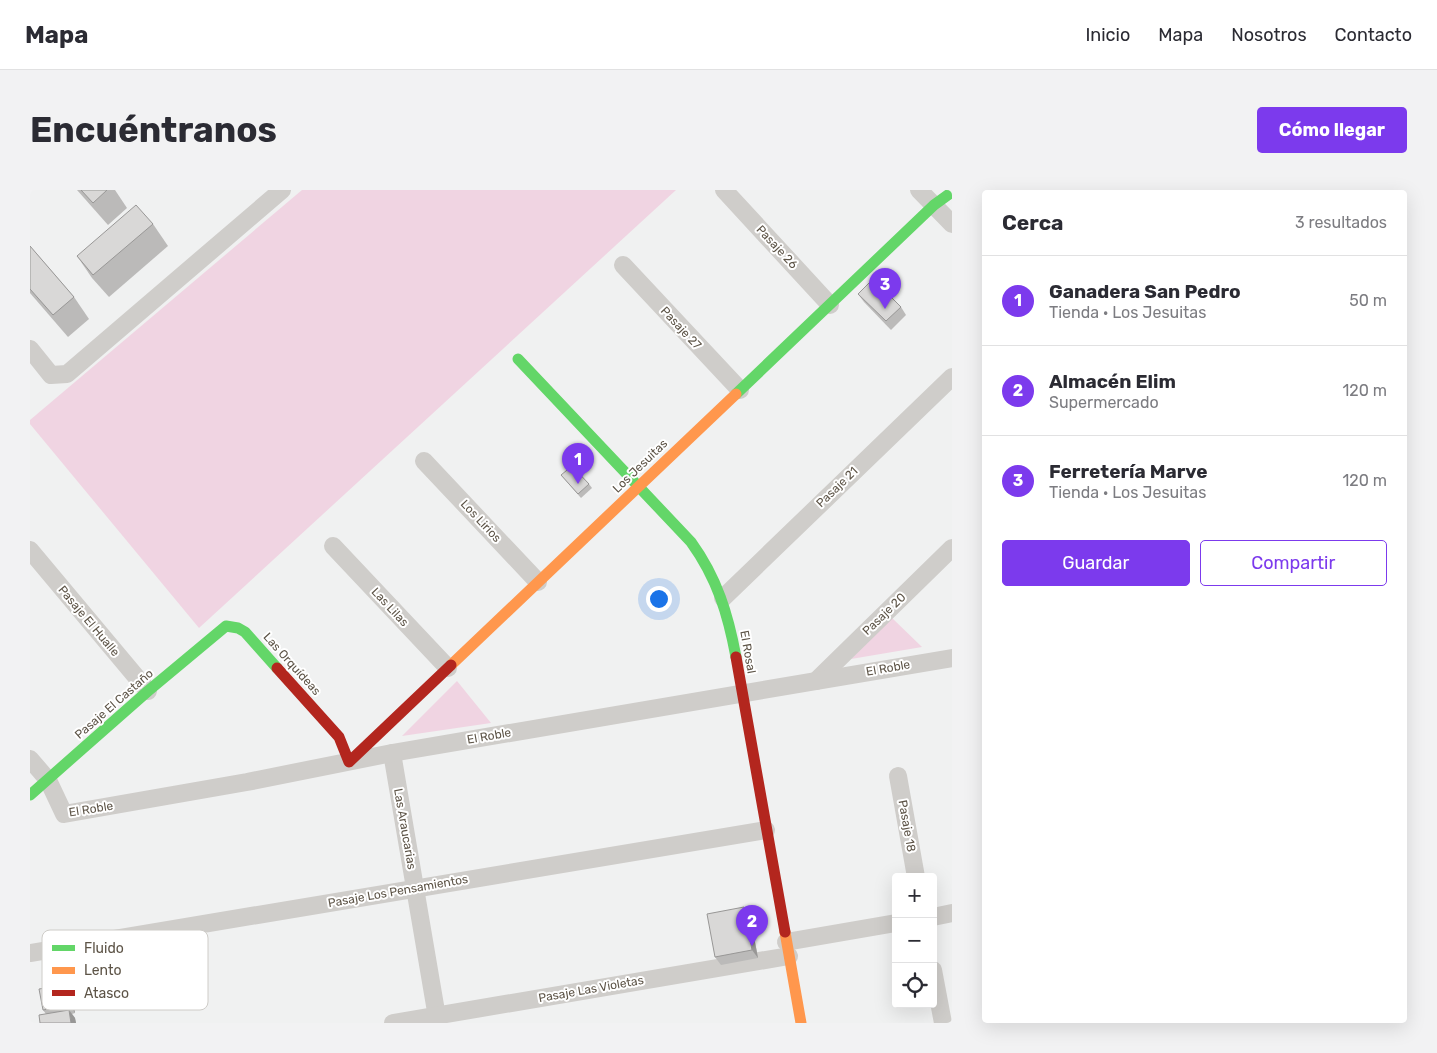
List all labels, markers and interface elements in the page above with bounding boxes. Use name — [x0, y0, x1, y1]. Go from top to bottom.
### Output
text: Mapa — [25, 21, 88, 49]
text: Inicio — [1085, 24, 1130, 46]
text: Mapa — [1158, 24, 1203, 46]
text: Nosotros — [1231, 24, 1307, 46]
text: Contacto — [1335, 24, 1412, 46]
button: Cómo llegar — [1257, 107, 1407, 153]
text: Encuéntranos — [30, 109, 277, 151]
text: Cerca — [1002, 210, 1063, 235]
text: 3 resultados — [1295, 213, 1387, 232]
street label: Pasaje 26 — [753, 222, 801, 272]
pin: 3 — [869, 268, 901, 309]
text: Ganadera San Pedro — [1049, 280, 1241, 303]
text: 1 — [1014, 291, 1022, 310]
text: 50 m — [1349, 291, 1387, 310]
text: Tienda · Los Jesuitas — [1049, 303, 1206, 322]
street label: Pasaje 27 — [658, 304, 704, 352]
text: Almacén Elim — [1049, 370, 1176, 393]
text: 2 — [1013, 381, 1023, 400]
text: 120 m — [1342, 381, 1387, 400]
text: Supermercado — [1049, 393, 1159, 412]
street label: Los Jesuitas — [610, 436, 670, 496]
pin: 1 — [562, 443, 594, 484]
text: Ferretería Marve — [1049, 460, 1208, 483]
street label: Pasaje 21 — [813, 464, 861, 510]
text: 3 — [1013, 471, 1023, 490]
text: 120 m — [1342, 471, 1387, 490]
text: Tienda · Los Jesuitas — [1049, 483, 1206, 502]
street label: Los Lirios — [458, 497, 504, 545]
button: Guardar — [1002, 540, 1190, 586]
button: Compartir — [1200, 540, 1387, 586]
street label: Pasaje El Hualle — [55, 583, 123, 659]
street label: Las Lilas — [369, 585, 411, 629]
your location — [646, 586, 672, 612]
street label: Pasaje 20 — [860, 590, 908, 638]
street label: El Rosal — [737, 629, 759, 675]
street label: Las Orquídeas — [260, 630, 324, 698]
street label: El Roble — [865, 657, 911, 679]
street label: Pasaje El Castaño — [72, 666, 156, 742]
street label: El Roble — [466, 725, 512, 747]
street label: Las Araucarias — [391, 787, 419, 871]
street label: El Roble — [68, 799, 114, 819]
street label: Pasaje 18 — [896, 799, 918, 853]
street label: Pasaje Los Pensamientos — [327, 872, 469, 910]
map controls — [892, 873, 937, 1008]
button: + — [892, 873, 937, 918]
pin: 2 — [736, 905, 768, 946]
button: − — [892, 918, 937, 963]
legend — [42, 930, 208, 1010]
text: Fluido — [84, 940, 124, 957]
text: Lento — [84, 962, 121, 979]
button: locate — [892, 963, 937, 1008]
street label: Pasaje Las Violetas — [537, 973, 645, 1005]
text: Atasco — [84, 985, 129, 1002]

